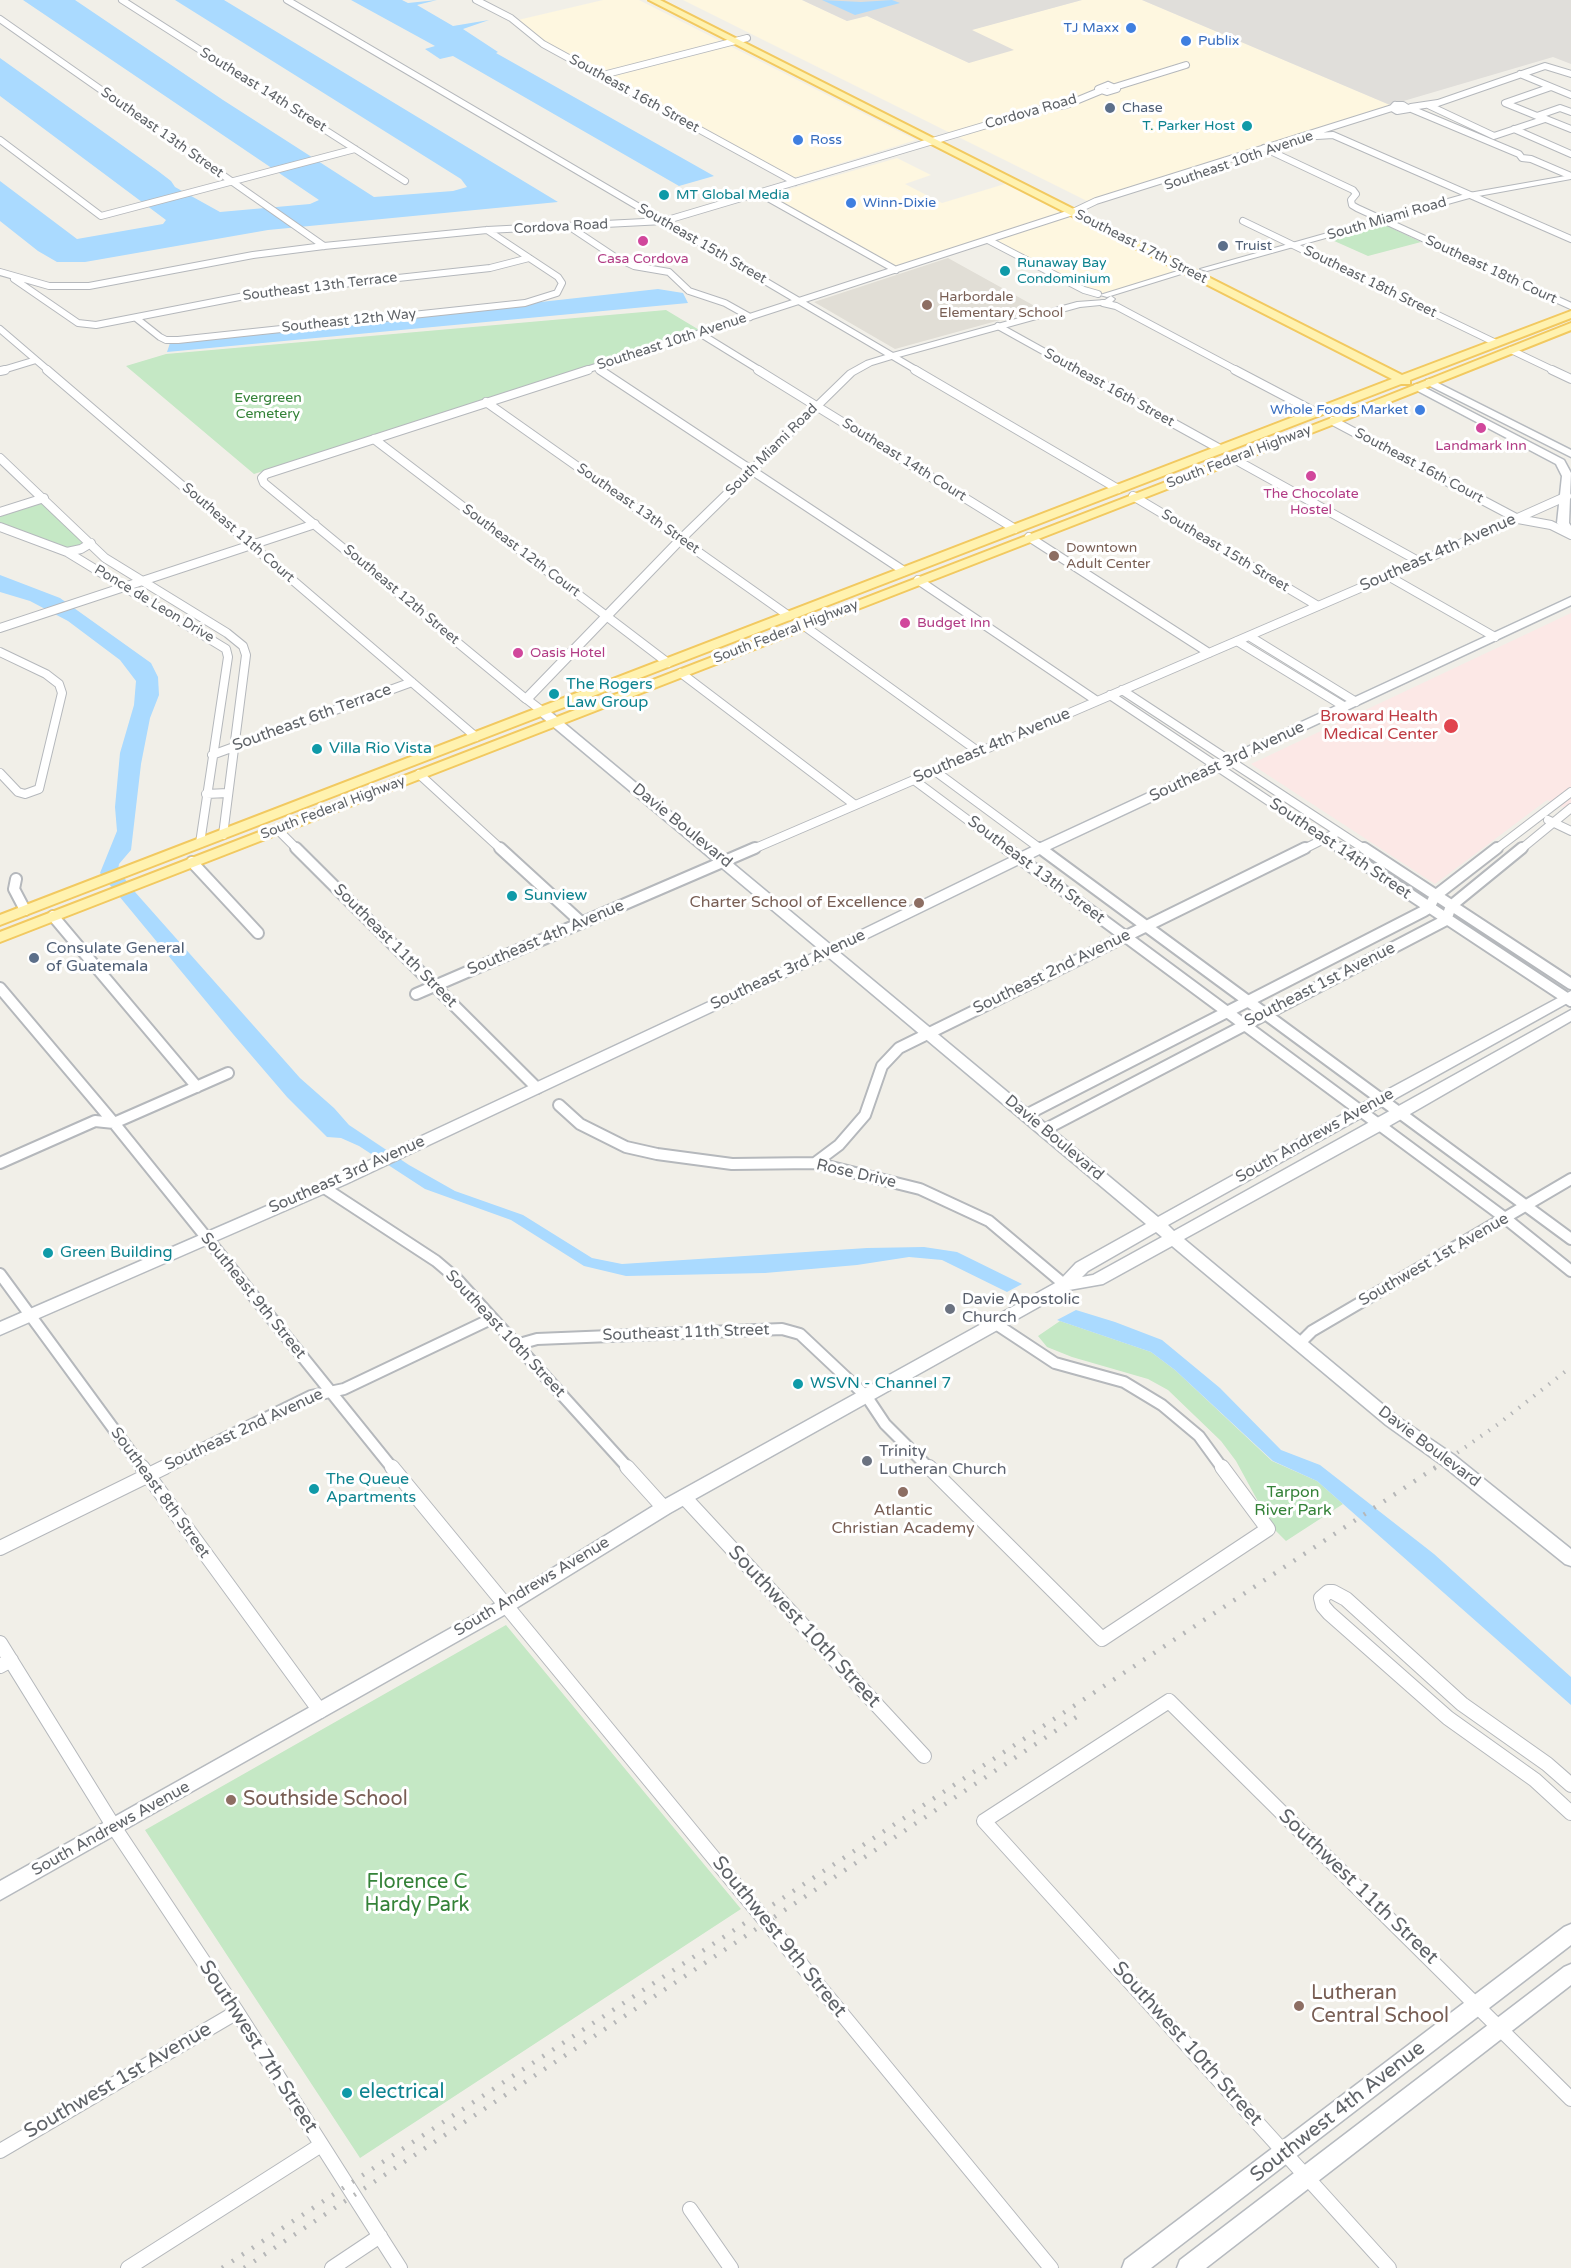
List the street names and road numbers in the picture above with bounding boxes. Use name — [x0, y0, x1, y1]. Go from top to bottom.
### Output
street label: Southeast 14th Street — [197, 44, 329, 136]
street label: Southeast 16th Street — [566, 51, 702, 137]
street label: Southeast 13th Street — [97, 84, 227, 182]
street label: Cordova Road — [983, 91, 1079, 133]
street label: Southeast 10th Avenue — [1162, 128, 1316, 194]
street label: South Miami Road — [1326, 194, 1448, 244]
street label: Southeast 15th Street — [635, 200, 769, 288]
street label: Southeast 17th Street — [1072, 206, 1210, 288]
street label: Cordova Road — [513, 216, 609, 238]
street label: Southeast 18th Court — [1422, 232, 1560, 308]
street label: Southeast 18th Street — [1301, 242, 1439, 322]
street label: Southeast 13th Terrace — [242, 269, 398, 305]
street label: Southeast 12th Way — [281, 306, 417, 336]
street label: Southeast 10th Avenue — [595, 310, 749, 374]
street label: Southeast 16th Street — [1041, 345, 1177, 431]
street label: South Miami Road — [723, 401, 821, 499]
street label: Southeast 14th Court — [839, 415, 969, 505]
street label: South Federal Highway — [1164, 422, 1314, 492]
street label: Southeast 16th Court — [1352, 425, 1486, 507]
street label: Southeast 13th Street — [573, 460, 703, 558]
street label: Southeast 11th Court — [178, 480, 298, 586]
street label: Southeast 12th Court — [459, 501, 583, 601]
street label: Southeast 15th Street — [1158, 506, 1292, 596]
street label: Southeast 4th Avenue — [1357, 510, 1519, 596]
street label: Southeast 12th Street — [340, 542, 462, 648]
street label: Ponce de Leon Drive — [91, 562, 217, 646]
street label: South Federal Highway — [711, 597, 861, 667]
street label: Southeast 6th Terrace — [230, 680, 394, 756]
street label: Southeast 4th Avenue — [911, 704, 1073, 788]
street label: Southeast 3rd Avenue — [1147, 718, 1307, 806]
street label: South Federal Highway — [258, 773, 408, 843]
street label: Davie Boulevard — [628, 780, 736, 872]
street label: Southeast 14th Street — [1265, 794, 1415, 904]
street label: Southeast 13th Street — [964, 812, 1108, 928]
street label: Southeast 11th Street — [329, 880, 461, 1012]
street label: Southeast 4th Avenue — [465, 896, 627, 980]
street label: Southeast 3rd Avenue — [708, 926, 868, 1014]
street label: Southeast 2nd Avenue — [970, 926, 1134, 1018]
street label: Southeast 1st Avenue — [1242, 939, 1398, 1031]
street label: South Andrews Avenue — [1233, 1085, 1397, 1187]
street label: Davie Boulevard — [1001, 1091, 1107, 1185]
street label: Southeast 3rd Avenue — [266, 1132, 428, 1218]
street label: Rose Drive — [814, 1155, 898, 1193]
street label: Southwest 1st Avenue — [1356, 1209, 1512, 1311]
street label: Southeast 9th Street — [196, 1229, 310, 1363]
street label: Southeast 10th Street — [441, 1266, 569, 1402]
street label: Southeast 11th Street — [602, 1320, 770, 1346]
street label: Southeast 2nd Avenue — [162, 1385, 326, 1475]
street label: Davie Boulevard — [1374, 1402, 1484, 1492]
street label: Southeast 8th Street — [106, 1424, 214, 1562]
street label: South Andrews Avenue — [451, 1533, 613, 1641]
street label: Southwest 10th Street — [723, 1541, 885, 1713]
street label: South Andrews Avenue — [29, 1778, 193, 1880]
street label: Southwest 11th Street — [1273, 1804, 1443, 1970]
street label: Southwest 9th Street — [707, 1852, 851, 2022]
street label: Southwest 7th Street — [193, 1956, 323, 2138]
street label: Southwest 10th Street — [1107, 1957, 1267, 2131]
street label: Southwest 1st Avenue — [20, 2018, 216, 2144]
street label: Southwest 4th Avenue — [1246, 2036, 1430, 2188]

